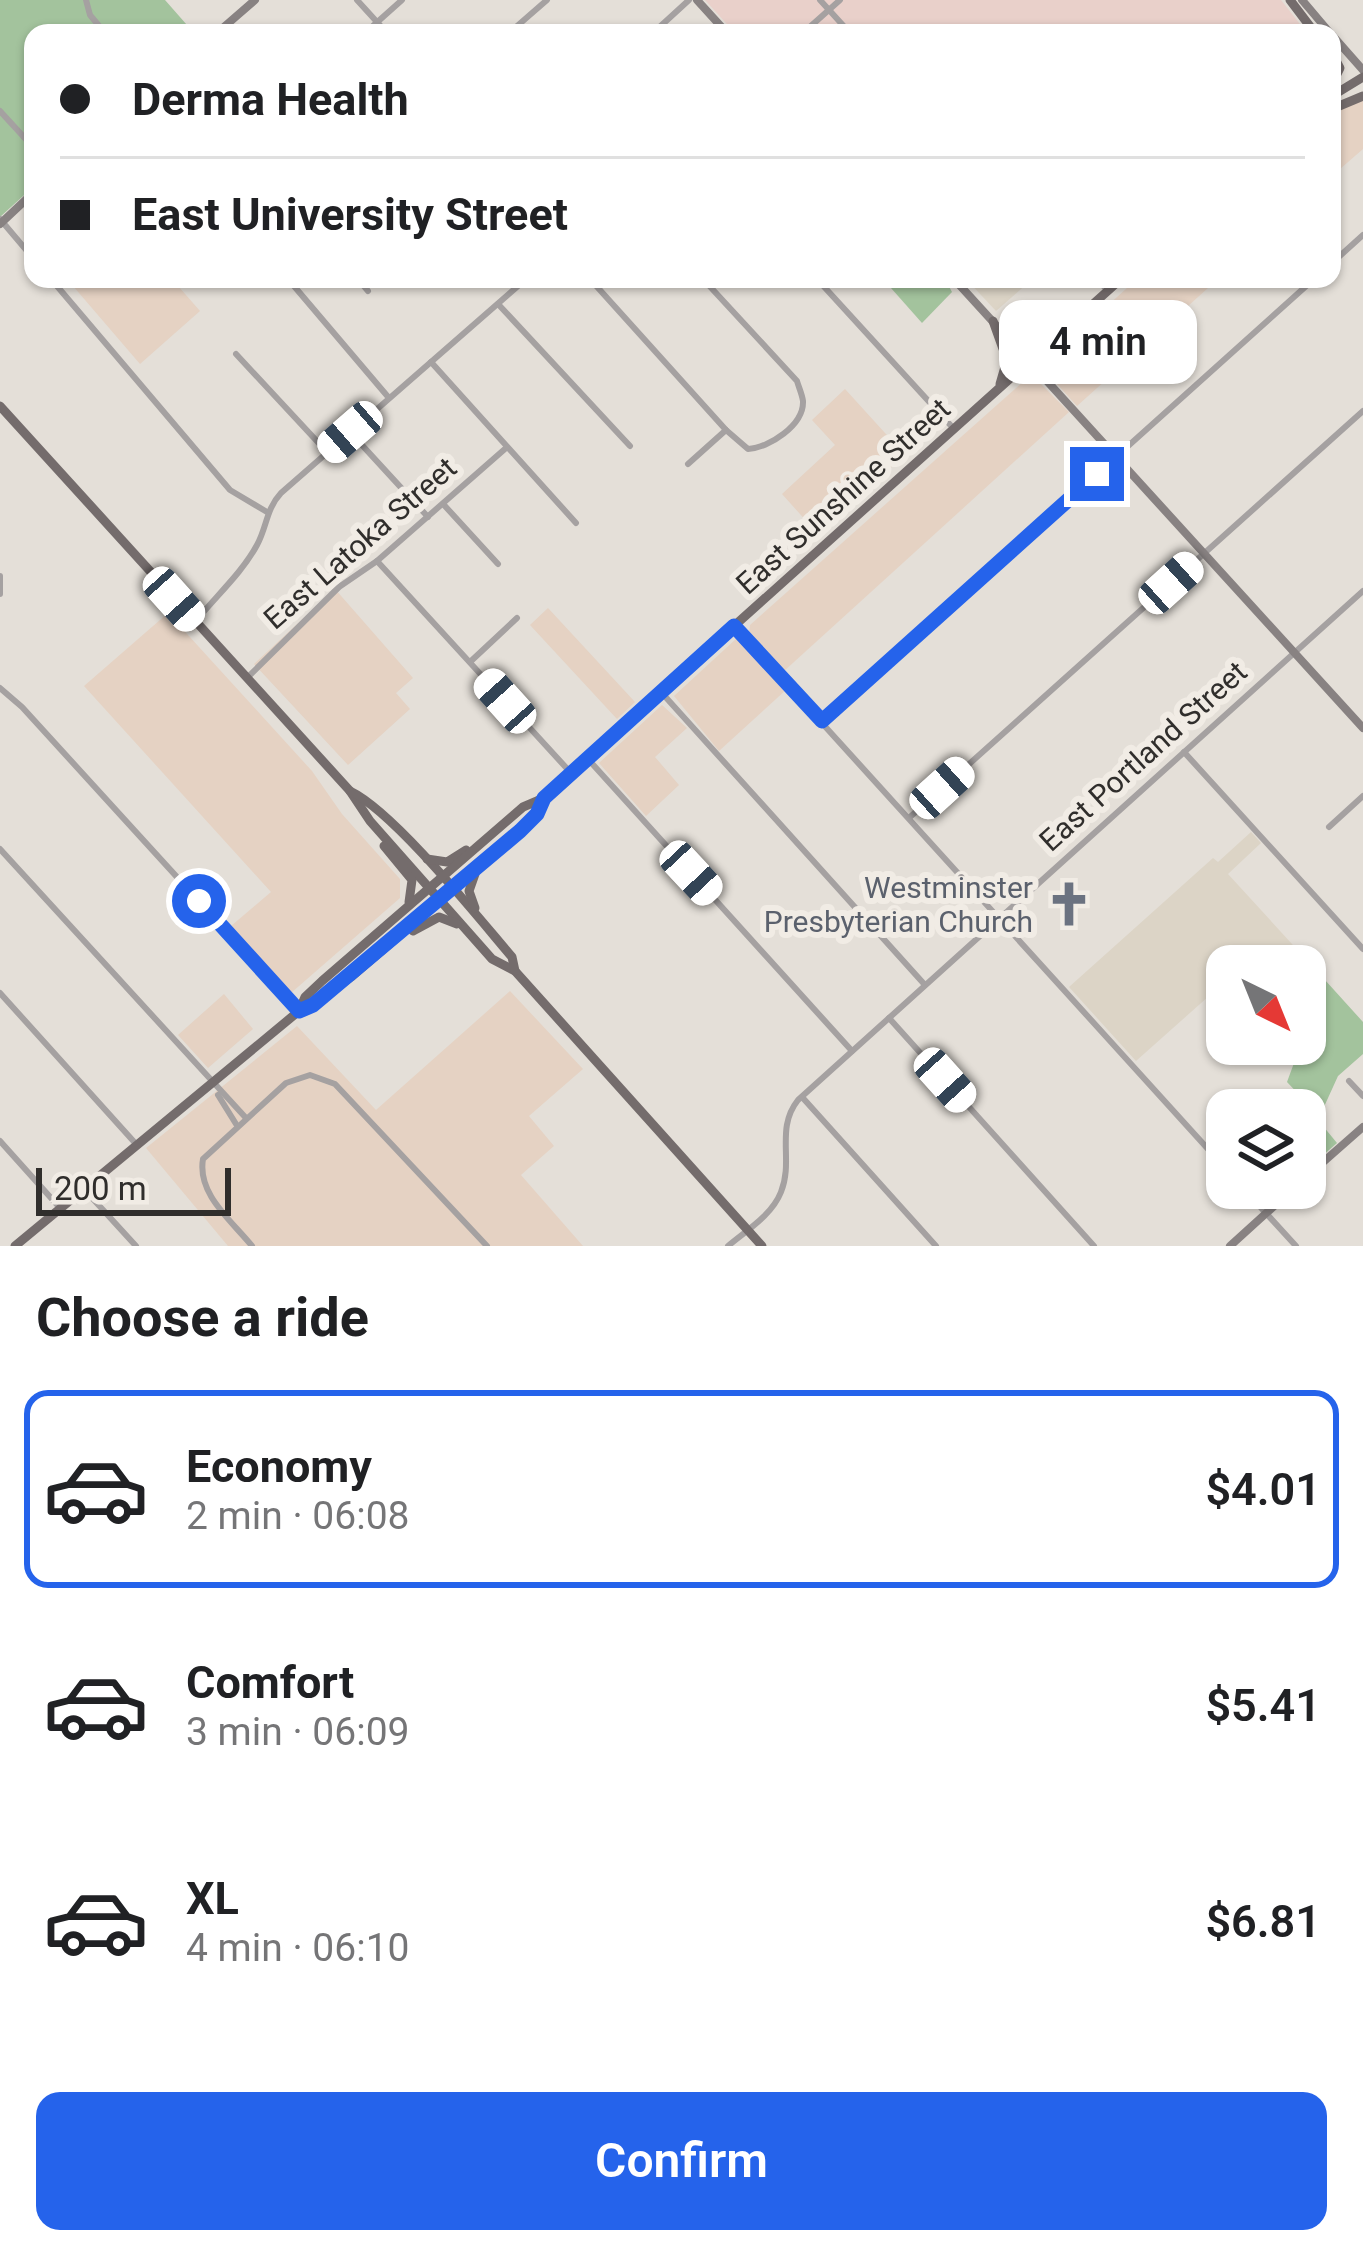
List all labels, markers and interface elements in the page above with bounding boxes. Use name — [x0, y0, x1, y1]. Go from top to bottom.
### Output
text: Derma Health — [132, 73, 409, 126]
text: East University Street — [132, 188, 568, 241]
callout: 4 min — [998, 300, 1196, 384]
text: 4 min — [1049, 319, 1147, 365]
street label: East Sunshine Street — [729, 391, 957, 601]
car — [311, 395, 389, 469]
route end — [1070, 447, 1124, 501]
street label: East Latoka Street — [257, 450, 463, 636]
car — [1132, 546, 1210, 620]
car — [137, 560, 211, 638]
street label: East Portland Street — [1032, 654, 1254, 858]
car — [468, 662, 542, 740]
car — [903, 751, 981, 825]
car — [653, 834, 729, 912]
place label: Westminster Presbyterian Church — [764, 870, 1033, 939]
route start — [172, 874, 226, 928]
church icon: Westminster Presbyterian Church — [1044, 879, 1094, 929]
north arrow — [1206, 945, 1326, 1065]
map controls — [1206, 945, 1326, 1209]
car — [908, 1041, 982, 1119]
button: layers — [1206, 1089, 1326, 1209]
scale bar — [36, 1162, 231, 1215]
text: 200 m — [54, 1169, 147, 1208]
text: Choose a ride — [36, 1286, 369, 1349]
icon: car — [42, 1435, 150, 1543]
text: Economy — [186, 1440, 372, 1493]
text: $4.01 — [1205, 1463, 1321, 1516]
text: 2 min · 06:08 — [186, 1493, 409, 1539]
icon: car — [42, 1651, 150, 1759]
text: Comfort — [186, 1656, 354, 1709]
text: $5.41 — [1205, 1679, 1321, 1732]
text: 3 min · 06:09 — [186, 1709, 409, 1755]
icon: car — [42, 1867, 150, 1975]
text: XL — [186, 1872, 239, 1925]
text: $6.81 — [1205, 1895, 1321, 1948]
text: 4 min · 06:10 — [186, 1925, 409, 1971]
button: Confirm — [36, 2092, 1327, 2230]

